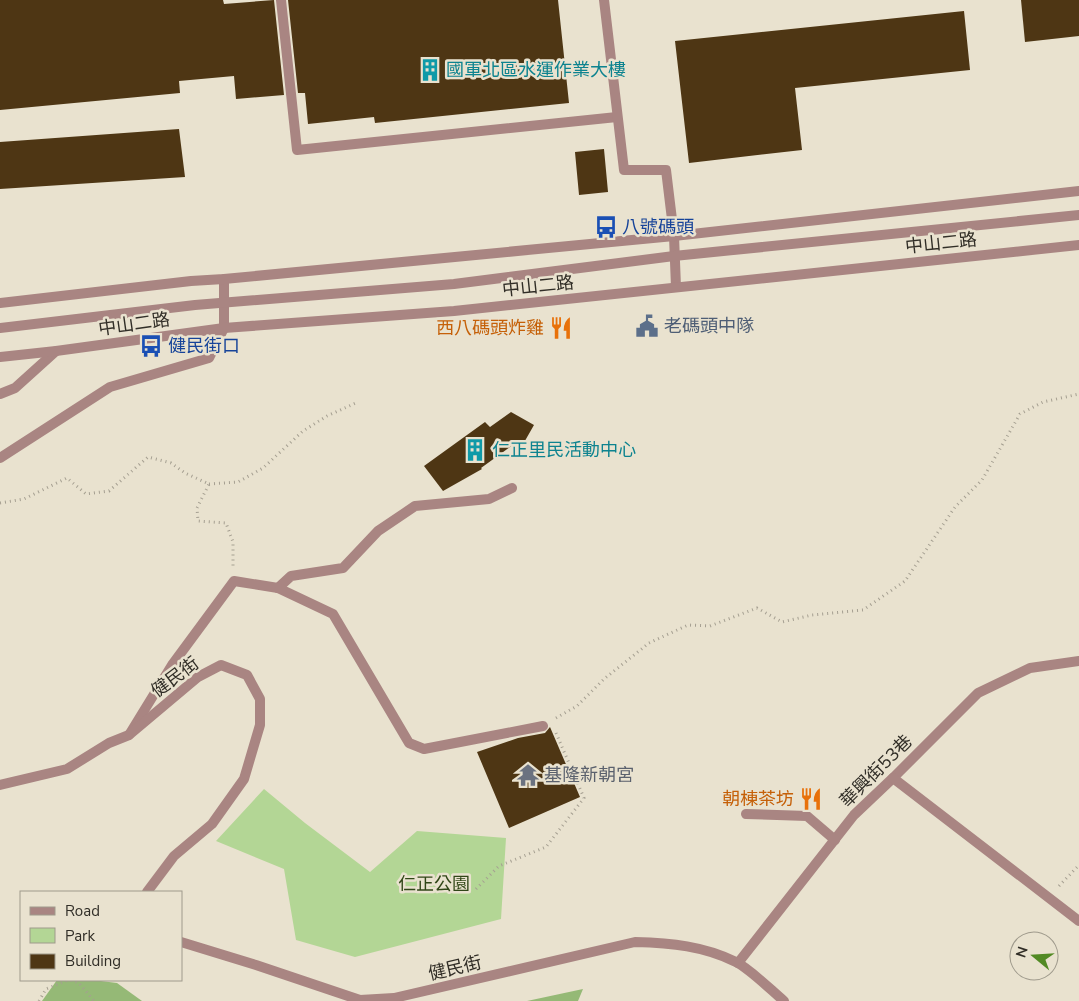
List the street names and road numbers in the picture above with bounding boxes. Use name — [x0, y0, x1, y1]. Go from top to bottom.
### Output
street label: 中山二路 — [904, 227, 978, 259]
street label: 中山二路 — [501, 270, 575, 302]
street label: 中山二路 — [97, 307, 171, 341]
street label: 健民街 — [146, 651, 204, 703]
street label: 華興街53巷 — [834, 729, 918, 813]
street label: 健民街 — [426, 950, 484, 986]

